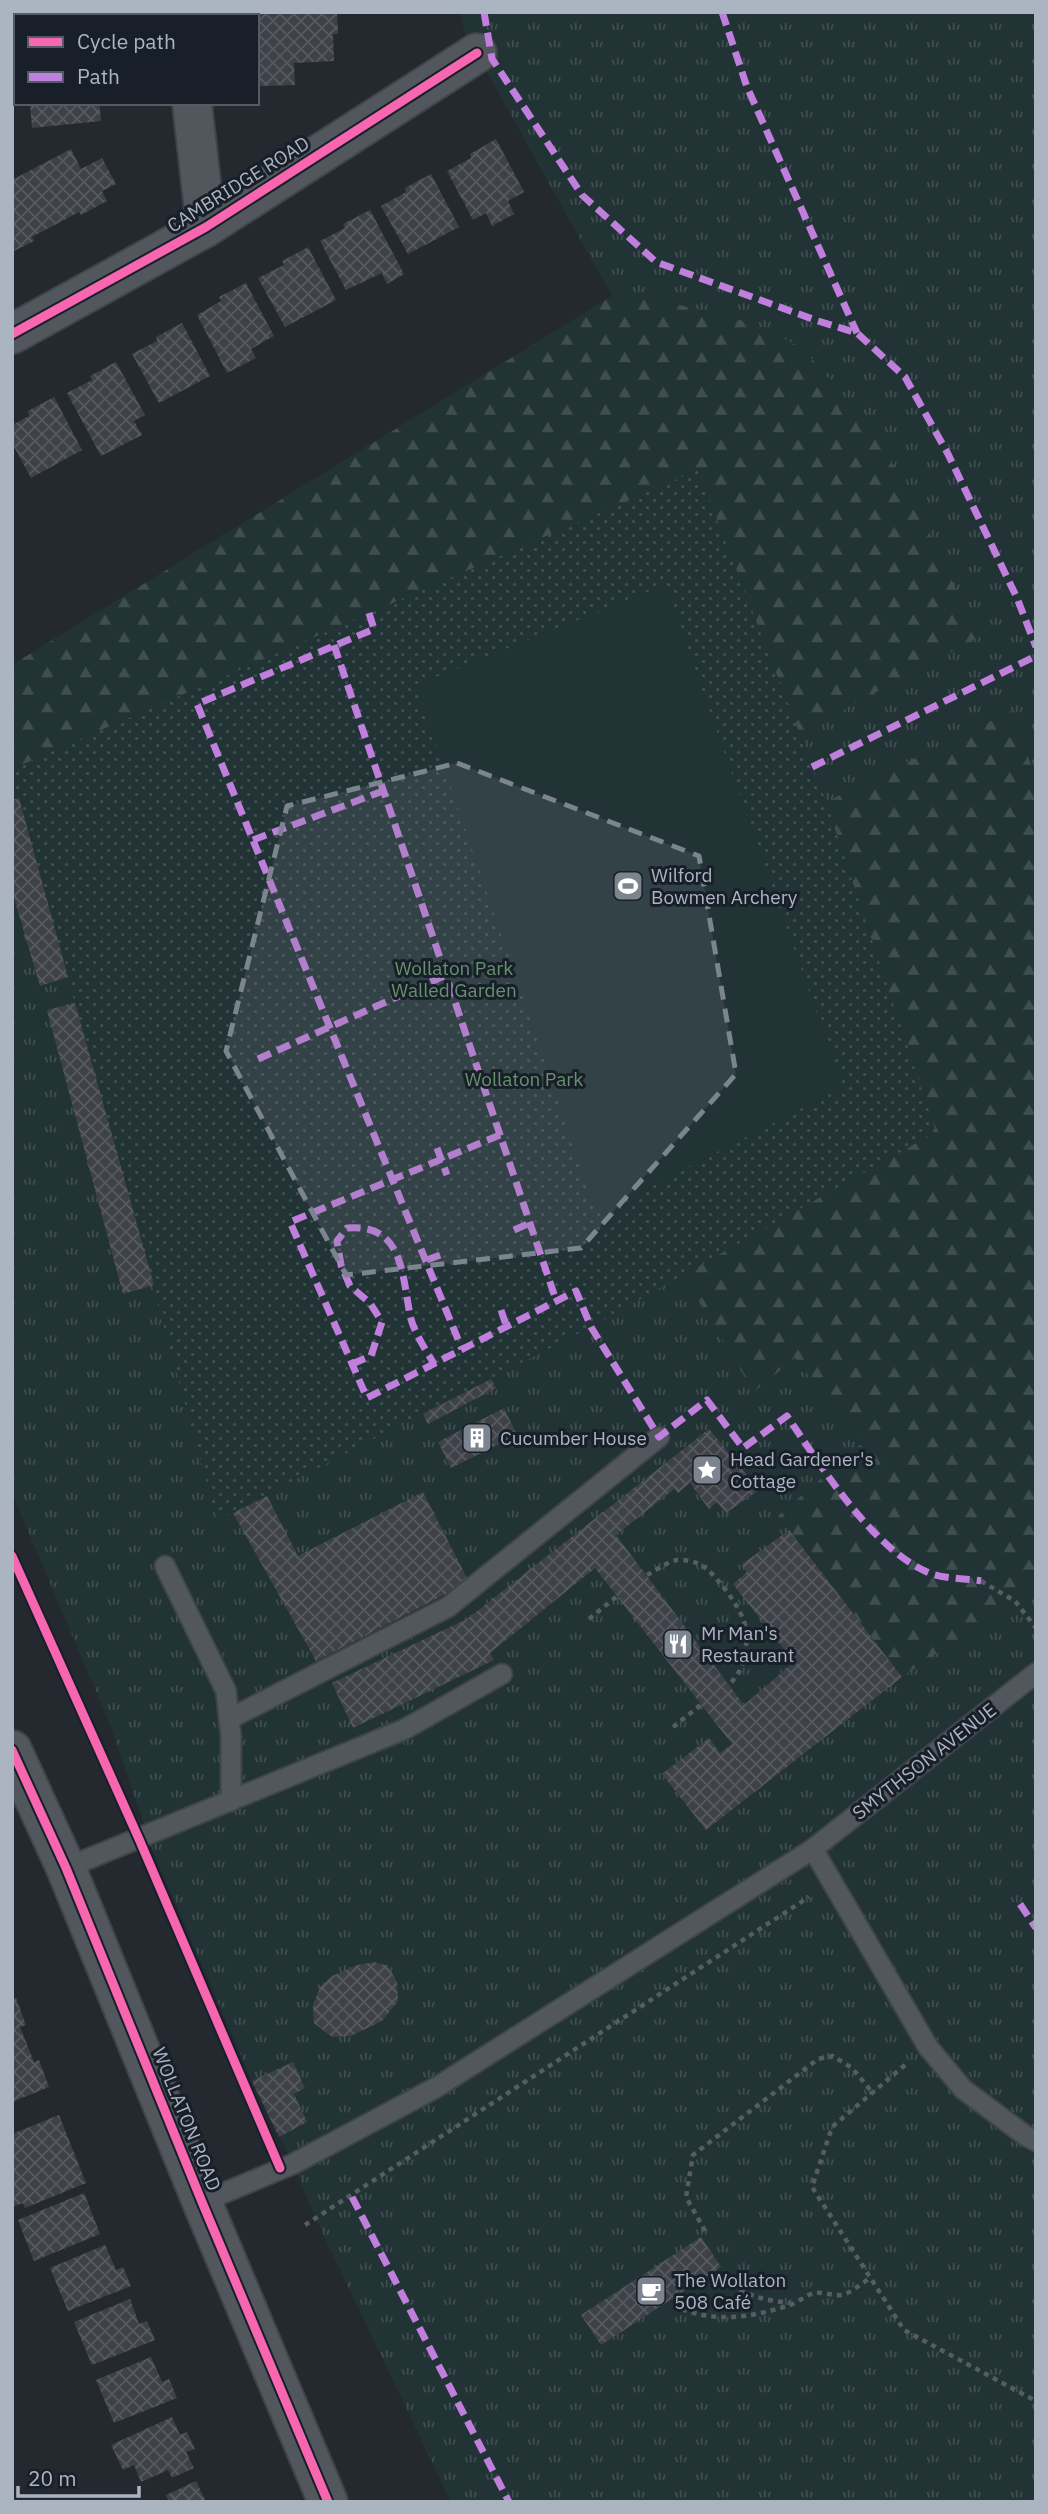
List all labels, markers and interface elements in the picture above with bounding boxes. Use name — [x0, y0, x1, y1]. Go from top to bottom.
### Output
legend — [14, 14, 259, 105]
text: Cycle path — [77, 27, 176, 55]
text: Path — [77, 62, 120, 90]
street label: CAMBRIDGE ROAD — [162, 131, 314, 237]
place label: Wilford Bowmen Archery — [651, 863, 798, 909]
sports icon: Wilford Bowmen Archery — [611, 869, 645, 903]
park label: Wollaton Park Walled Garden — [391, 956, 517, 1002]
park label: Wollaton Park — [465, 1067, 583, 1091]
building icon: Cucumber House — [460, 1421, 494, 1455]
place label: Cucumber House — [500, 1426, 647, 1450]
place label: Head Gardener's Cottage — [730, 1447, 874, 1493]
place icon: Head Gardener's Cottage — [690, 1453, 724, 1487]
place label: Mr Man's Restaurant — [701, 1621, 795, 1667]
restaurant icon: Mr Man's Restaurant — [661, 1627, 695, 1661]
street label: SMYTHSON AVENUE — [847, 1697, 1001, 1825]
street label: WOLLATON ROAD — [147, 2044, 227, 2194]
place label: The Wollaton 508 Café — [674, 2268, 786, 2314]
cafe icon: The Wollaton 508 Café — [634, 2274, 668, 2308]
scale bar — [18, 2454, 138, 2498]
text: 20 m — [28, 2464, 77, 2492]

